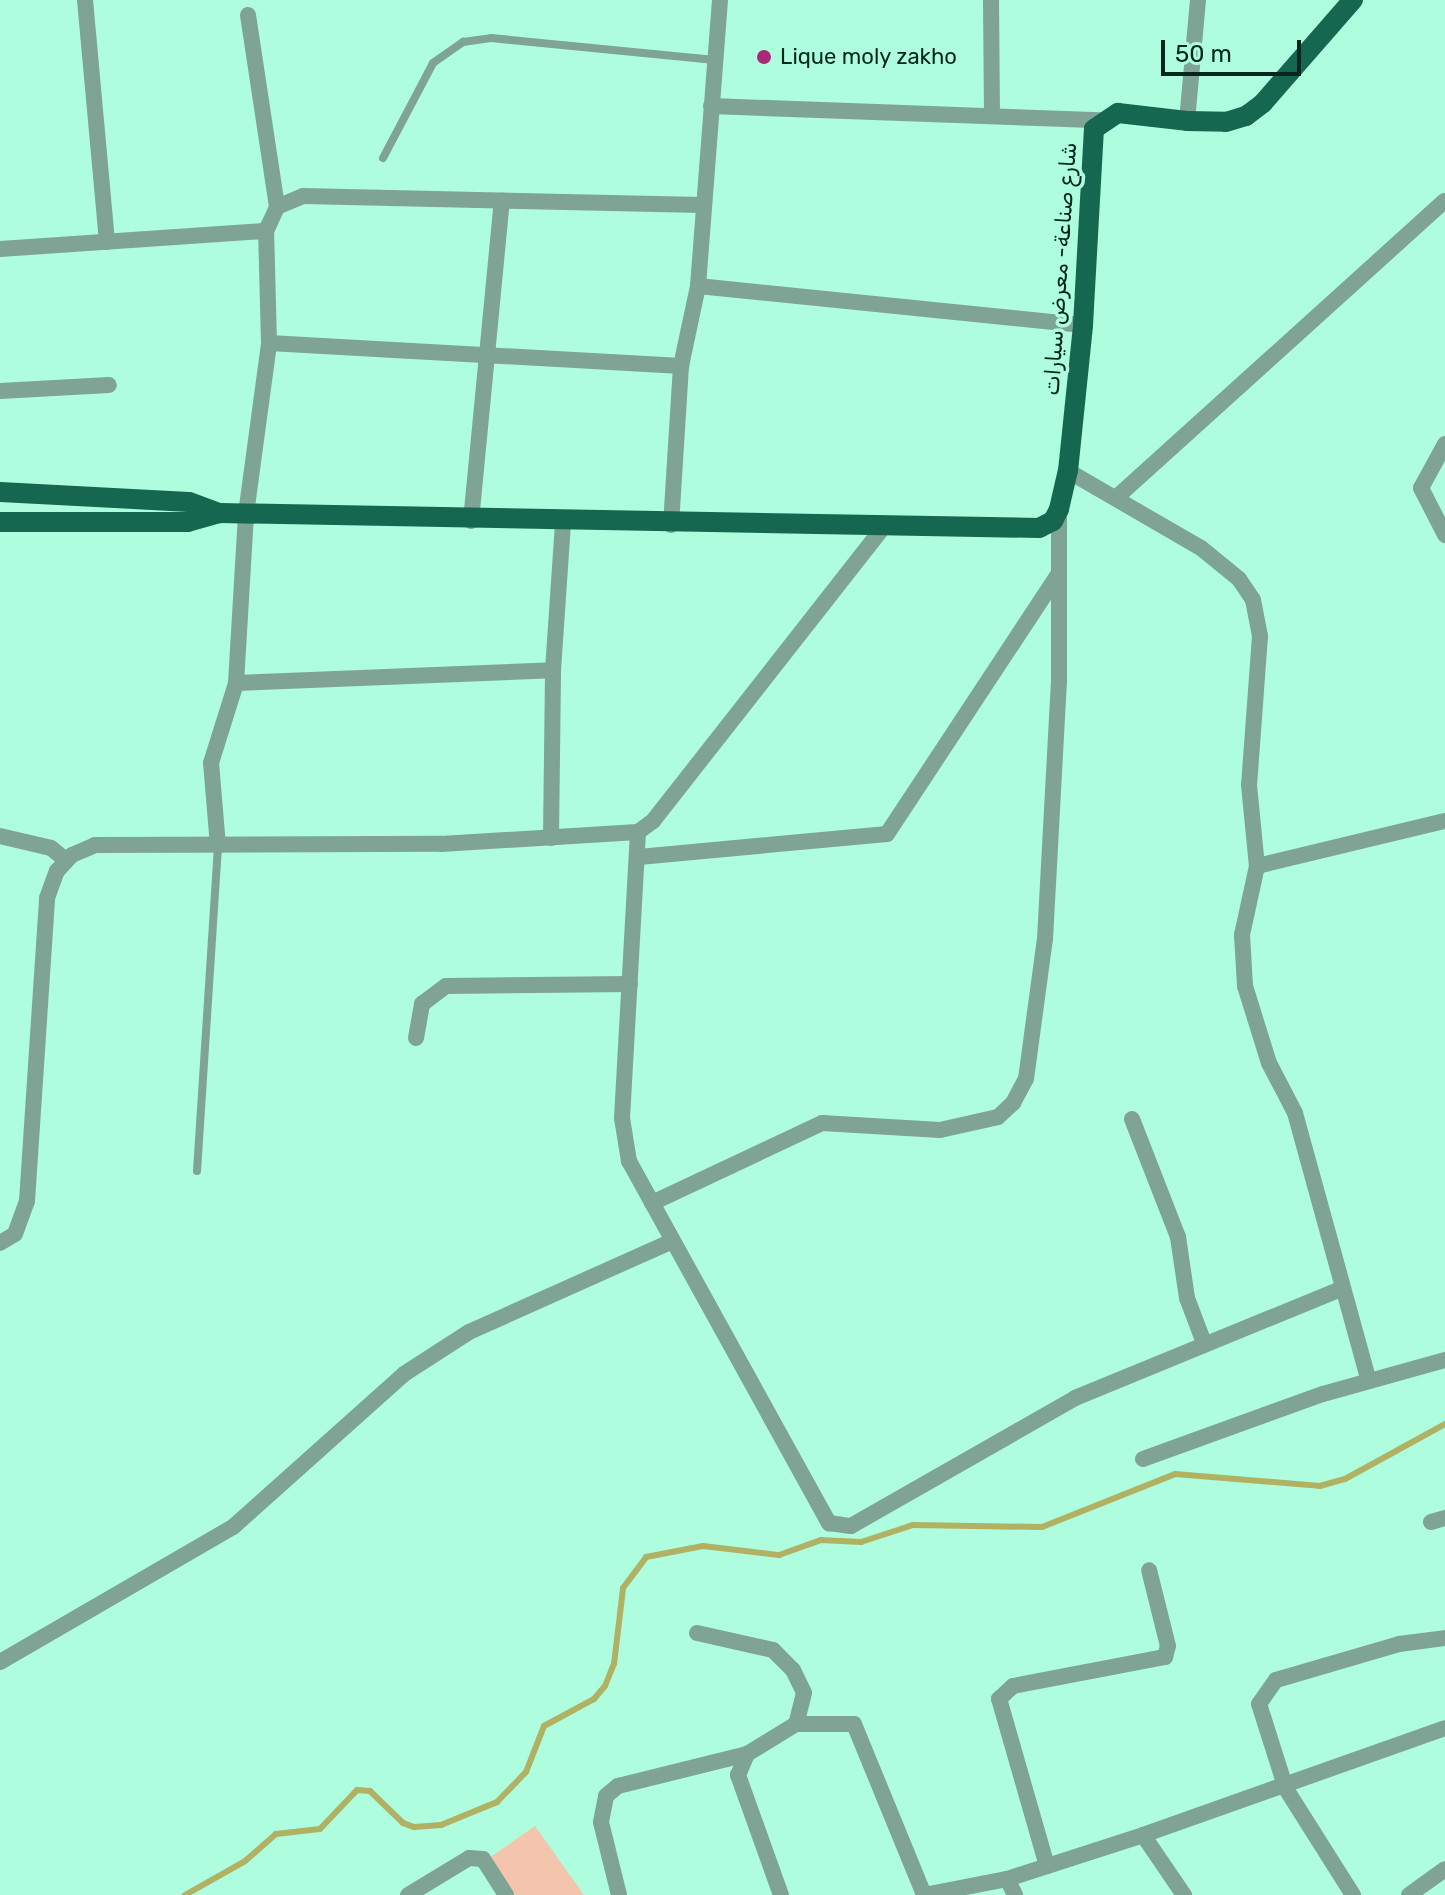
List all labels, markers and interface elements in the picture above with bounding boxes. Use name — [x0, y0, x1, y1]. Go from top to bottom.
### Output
scale bar — [1165, 24, 1305, 74]
text: 50 m — [1175, 40, 1232, 68]
place label: Lique moly zakho — [780, 44, 958, 70]
marker: Lique moly zakho — [755, 48, 773, 66]
street label: شارع صناعة- معرض سيارات — [1038, 142, 1082, 396]

